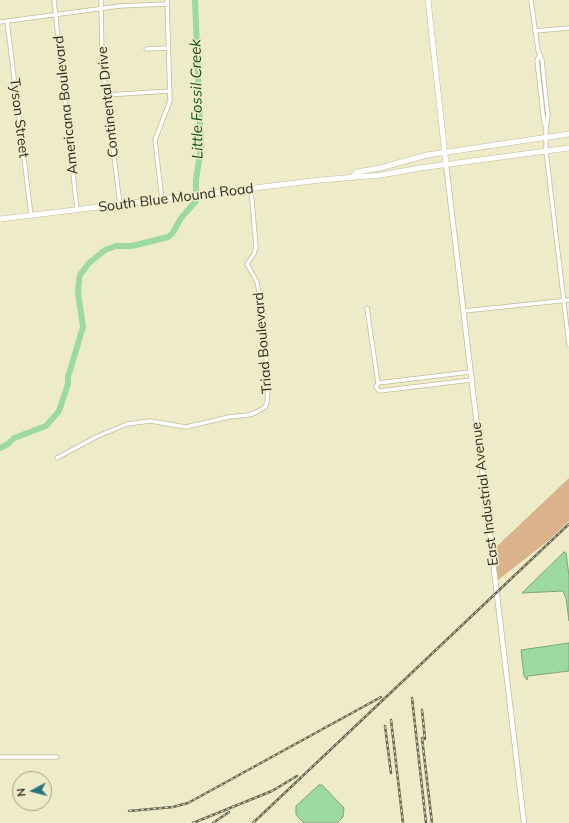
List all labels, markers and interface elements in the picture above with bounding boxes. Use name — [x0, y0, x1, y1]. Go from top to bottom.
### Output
street label: Americana Boulevard — [50, 35, 82, 175]
water label: Little Fossil Creek — [187, 39, 207, 159]
street label: Continental Drive — [94, 46, 122, 158]
street label: Tyson Street — [6, 77, 32, 159]
street label: South Blue Mound Road — [97, 180, 255, 216]
street label: Triad Boulevard — [250, 292, 276, 394]
street label: East Industrial Avenue — [468, 421, 502, 567]
north arrow — [12, 771, 52, 811]
text: N — [14, 787, 29, 797]

